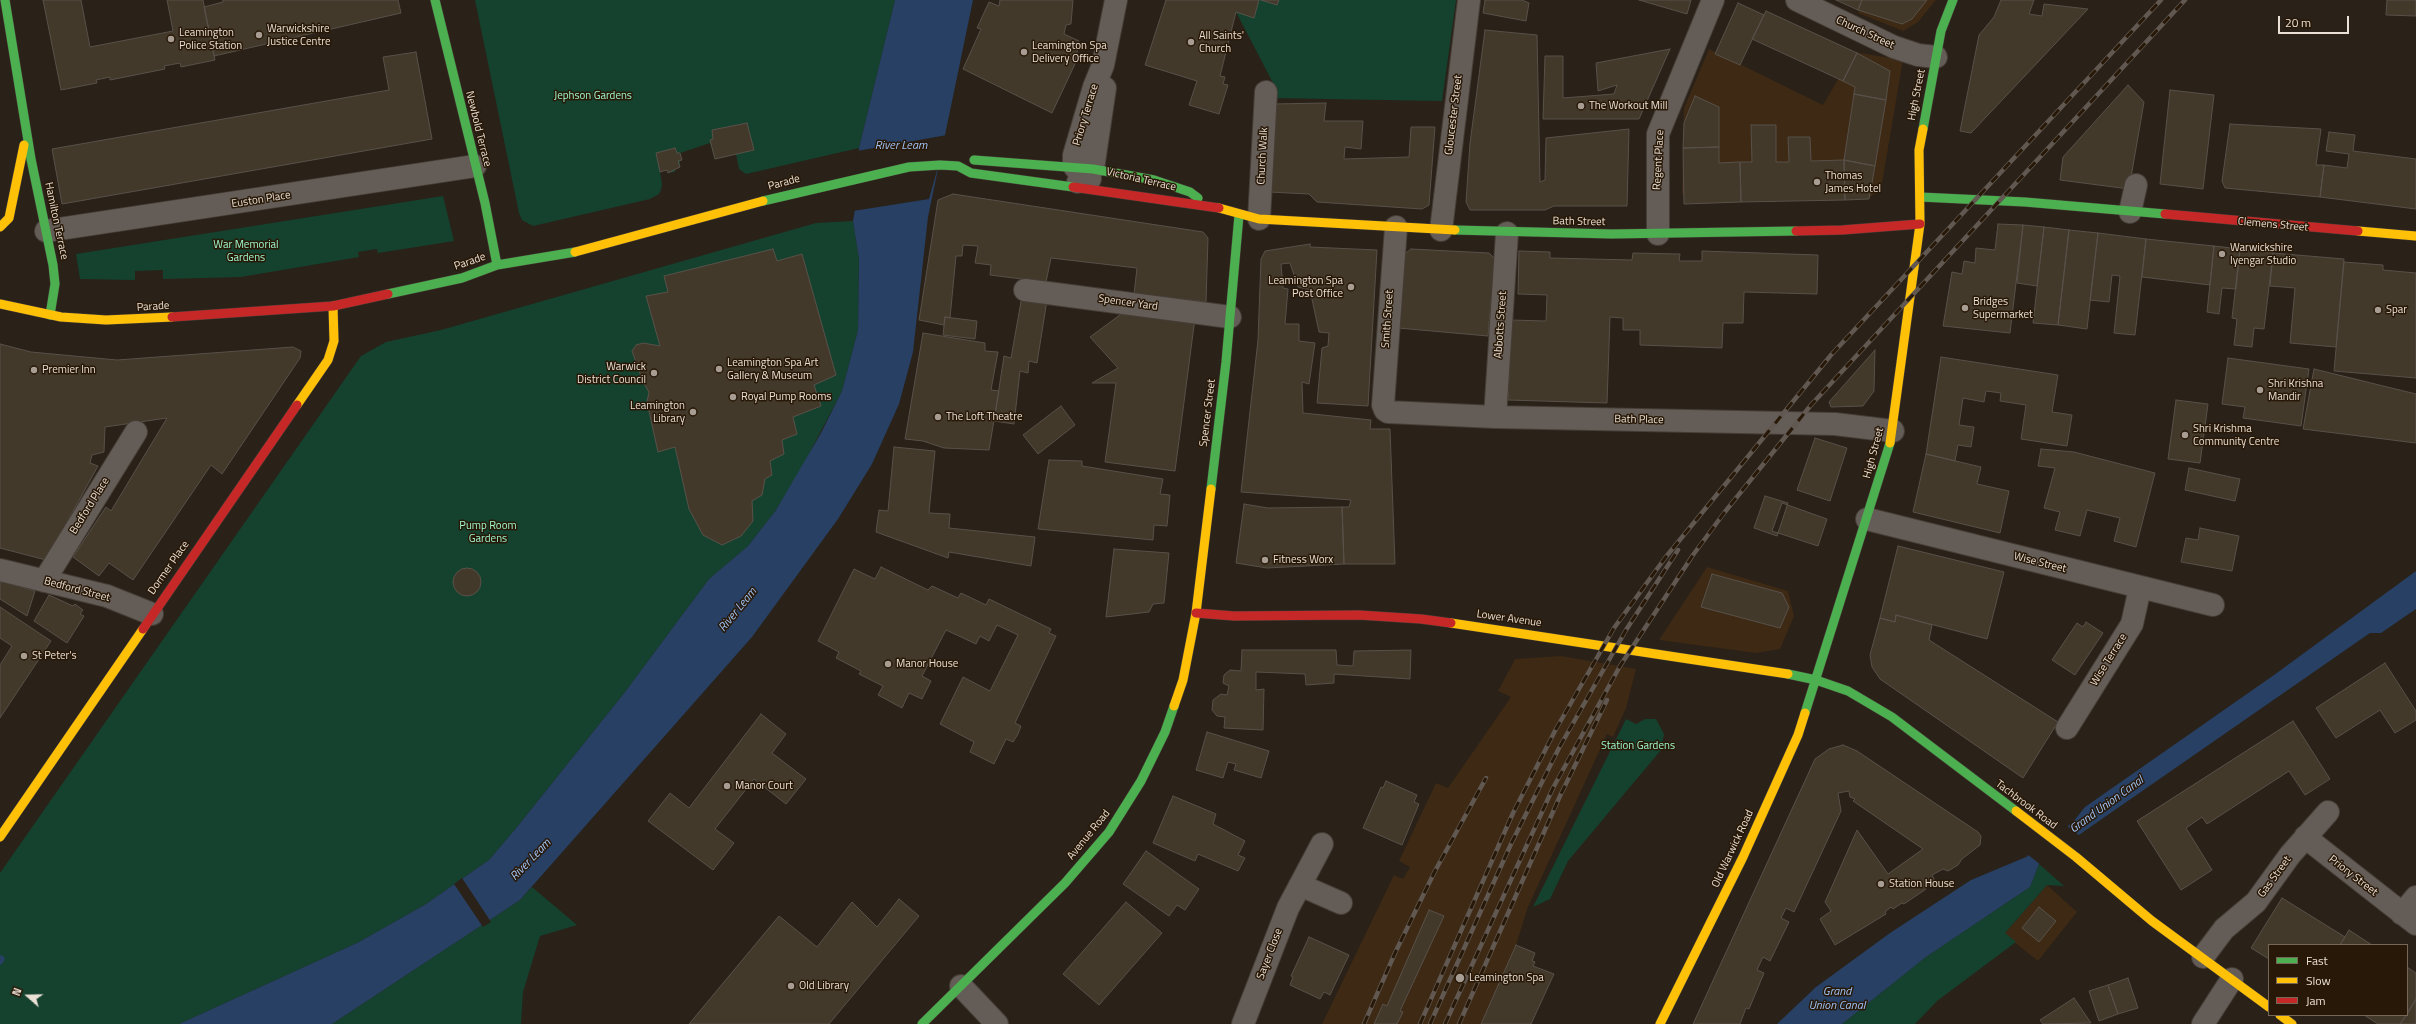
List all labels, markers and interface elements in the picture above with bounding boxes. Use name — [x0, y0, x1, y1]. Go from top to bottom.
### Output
scale bar — [2280, 8, 2351, 34]
text: 20 m — [2285, 13, 2311, 32]
street label: Church Street — [1834, 14, 1896, 52]
place label: Warwickshire Justice Centre — [267, 22, 331, 48]
place label: Leamington Police Station — [179, 26, 242, 52]
place label: All Saints' Church — [1199, 29, 1244, 55]
marker: Warwickshire Justice Centre — [254, 30, 264, 40]
marker: Leamington Police Station — [166, 34, 176, 44]
marker: All Saints' Church — [1186, 37, 1196, 47]
place label: Leamington Spa Delivery Office — [1032, 39, 1107, 65]
marker: Leamington Spa Delivery Office — [1019, 47, 1029, 57]
street label: High Street — [1906, 68, 1928, 122]
street label: Gloucester Street — [1443, 74, 1465, 156]
street label: Priory Terrace — [1070, 83, 1102, 147]
park label: Jephson Gardens — [554, 89, 632, 103]
street label: Newbold Terrace — [462, 90, 494, 168]
place label: The Workout Mill — [1589, 99, 1668, 113]
marker: The Workout Mill — [1576, 101, 1586, 111]
street label: Church Walk — [1255, 127, 1271, 185]
street label: Regent Place — [1651, 129, 1667, 191]
water label: River Leam — [875, 139, 927, 153]
street label: Victoria Terrace — [1105, 166, 1177, 194]
place label: Thomas James Hotel — [1825, 169, 1881, 195]
street label: Parade — [767, 172, 801, 194]
marker: Thomas James Hotel — [1812, 177, 1822, 187]
street label: Hamilton Terrace — [41, 181, 71, 261]
street label: Euston Place — [230, 189, 292, 211]
street label: Bath Street — [1552, 215, 1606, 229]
street label: Clemens Street — [2237, 215, 2309, 235]
park label: War Memorial Gardens — [213, 238, 279, 264]
place label: Warwickshire Iyengar Studio — [2230, 241, 2296, 267]
marker: Warwickshire Iyengar Studio — [2217, 249, 2227, 259]
street label: Parade — [452, 250, 488, 274]
place label: Leamington Spa Post Office — [1268, 274, 1343, 300]
marker: Leamington Spa Post Office — [1346, 282, 1356, 292]
street label: Smith Street — [1379, 290, 1397, 348]
street label: Abbotts Street — [1492, 291, 1510, 359]
street label: Spencer Yard — [1097, 292, 1159, 314]
place label: Bridges Supermarket — [1973, 295, 2033, 321]
street label: Parade — [136, 299, 170, 315]
marker: Bridges Supermarket — [1960, 303, 1970, 313]
place label: Spar — [2386, 303, 2407, 317]
marker: Spar — [2373, 305, 2383, 315]
place label: Leamington Spa Art Gallery & Museum — [727, 356, 818, 382]
place label: Warwick District Council — [577, 360, 646, 386]
place label: Premier Inn — [42, 363, 96, 377]
marker: Leamington Spa Art Gallery & Museum — [714, 364, 724, 374]
marker: Premier Inn — [29, 365, 39, 375]
marker: Warwick District Council — [649, 368, 659, 378]
place label: Shri Krishna Mandir — [2268, 377, 2323, 403]
street label: Spencer Street — [1197, 378, 1219, 448]
marker: Shri Krishna Mandir — [2255, 385, 2265, 395]
place label: Royal Pump Rooms — [741, 390, 831, 404]
marker: Royal Pump Rooms — [728, 392, 738, 402]
place label: Leamington Library — [630, 399, 685, 425]
marker: Leamington Library — [688, 407, 698, 417]
place label: The Loft Theatre — [946, 410, 1022, 424]
marker: The Loft Theatre — [933, 412, 943, 422]
street label: Bath Place — [1614, 413, 1664, 427]
place label: Shri Krishma Community Centre — [2193, 422, 2279, 448]
street label: High Street — [1861, 426, 1887, 480]
marker: Shri Krishma Community Centre — [2180, 430, 2190, 440]
street label: Bedford Place — [67, 475, 113, 537]
park label: Pump Room Gardens — [459, 519, 517, 545]
street label: Dormer Place — [146, 539, 192, 597]
street label: Wise Street — [2012, 550, 2068, 576]
place label: Fitness Worx — [1273, 553, 1333, 567]
marker: Fitness Worx — [1260, 555, 1270, 565]
street label: Bedford Street — [43, 575, 111, 605]
water label: River Leam — [716, 585, 760, 635]
street label: Lower Avenue — [1476, 608, 1542, 630]
street label: Wise Terrace — [2088, 631, 2130, 689]
place label: St Peter's — [32, 649, 77, 663]
marker: St Peter's — [19, 651, 29, 661]
place label: Manor House — [896, 657, 958, 671]
marker: Manor House — [883, 659, 893, 669]
park label: Station Gardens — [1601, 739, 1675, 753]
water label: Grand Union Canal — [2067, 773, 2147, 837]
street label: Tachbrook Road — [1993, 778, 2059, 832]
place label: Manor Court — [735, 779, 793, 793]
marker: Manor Court — [722, 781, 732, 791]
street label: Avenue Road — [1065, 807, 1113, 863]
street label: Old Warwick Road — [1709, 808, 1757, 890]
water label: River Leam — [508, 836, 554, 884]
street label: Priory Street — [2326, 853, 2380, 899]
street label: Gas Street — [2256, 854, 2294, 900]
place label: Station House — [1889, 877, 1954, 891]
marker: Station House — [1876, 879, 1886, 889]
street label: Sayer Close — [1254, 927, 1286, 981]
legend — [2268, 944, 2408, 1016]
text: Fast — [2306, 951, 2328, 970]
place label: Leamington Spa — [1469, 971, 1544, 985]
text: Slow — [2306, 971, 2331, 990]
marker: Leamington Spa — [1454, 972, 1466, 984]
north arrow — [8, 976, 48, 1016]
place label: Old Library — [799, 979, 849, 993]
marker: Old Library — [786, 981, 796, 991]
water label: Grand Union Canal — [1809, 985, 1865, 1013]
text: N — [8, 986, 26, 998]
text: Jam — [2306, 991, 2326, 1010]

